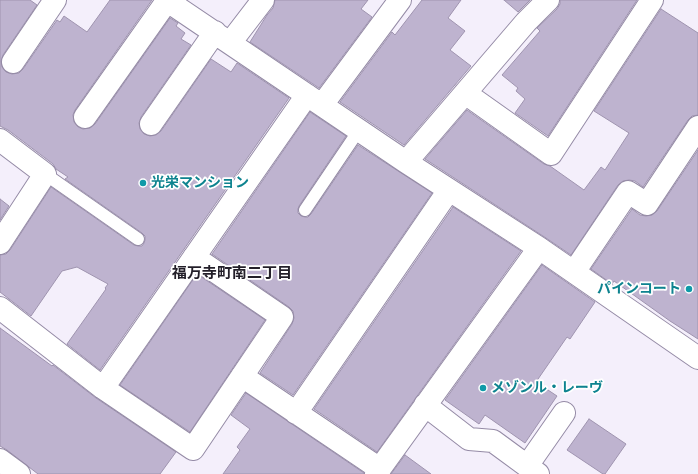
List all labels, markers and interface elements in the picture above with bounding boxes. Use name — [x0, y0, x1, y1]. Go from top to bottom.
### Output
place label: 光栄マンション — [151, 175, 249, 191]
marker: 光栄マンション — [138, 178, 148, 188]
district label: 福万寺町南二丁目 — [172, 265, 292, 283]
place label: パインコート — [597, 281, 681, 297]
marker: パインコート — [684, 284, 694, 294]
place label: メゾンル・レーヴ — [491, 380, 603, 396]
marker: メゾンル・レーヴ — [478, 383, 488, 393]

